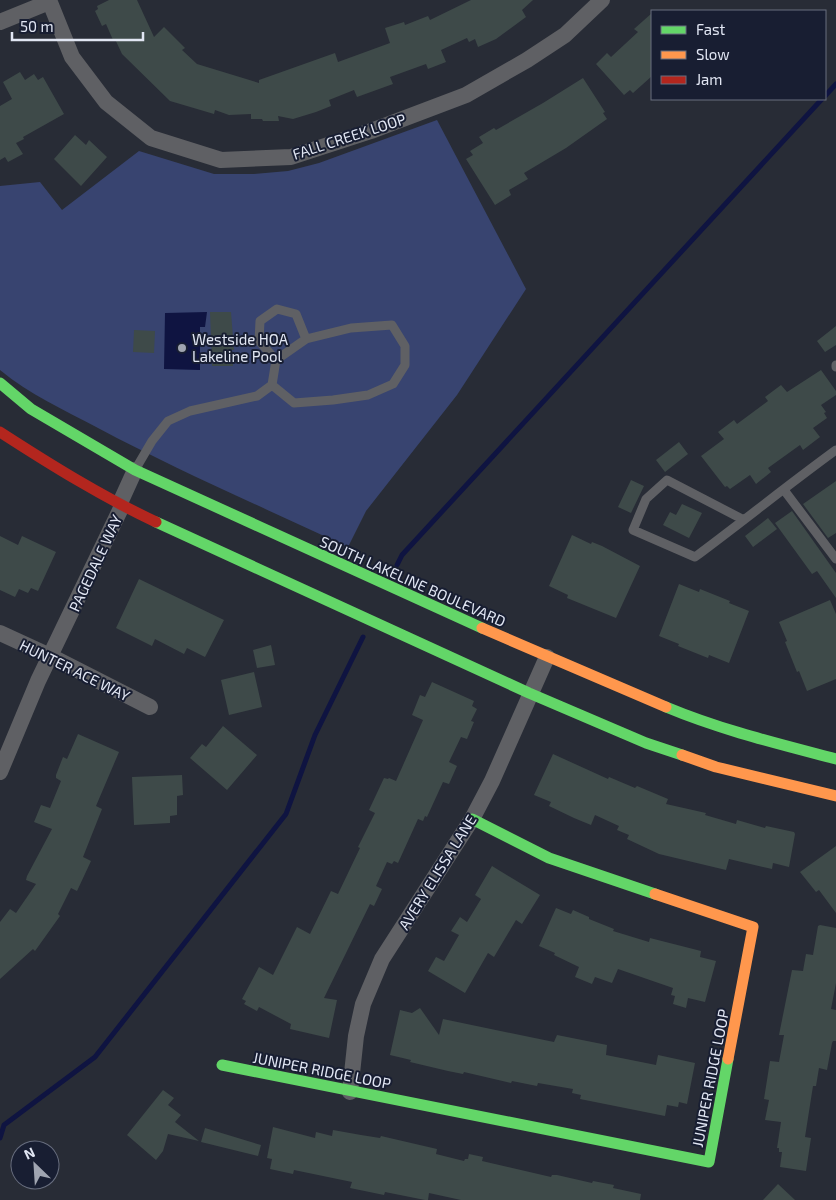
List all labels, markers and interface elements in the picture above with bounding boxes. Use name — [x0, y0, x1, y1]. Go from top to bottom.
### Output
scale bar — [12, 10, 144, 42]
legend — [651, 10, 826, 100]
text: 50 m — [20, 17, 54, 35]
text: Fast — [696, 20, 726, 38]
text: Slow — [696, 45, 730, 63]
text: Jam — [696, 70, 722, 88]
street label: FALL CREEK LOOP — [290, 109, 408, 163]
place label: Westside HOA Lakeline Pool — [192, 330, 289, 365]
marker: Westside HOA Lakeline Pool — [176, 342, 188, 354]
street label: PAGEDALE WAY — [65, 511, 126, 614]
street label: SOUTH LAKELINE BOULEVARD — [317, 532, 509, 630]
street label: HUNTER ACE WAY — [17, 636, 133, 705]
street label: AVERY ELISSA LANE — [394, 811, 480, 933]
street label: JUNIPER RIDGE LOOP — [688, 1007, 732, 1149]
street label: JUNIPER RIDGE LOOP — [251, 1048, 393, 1092]
north arrow — [10, 1140, 60, 1190]
text: N — [21, 1143, 37, 1163]

